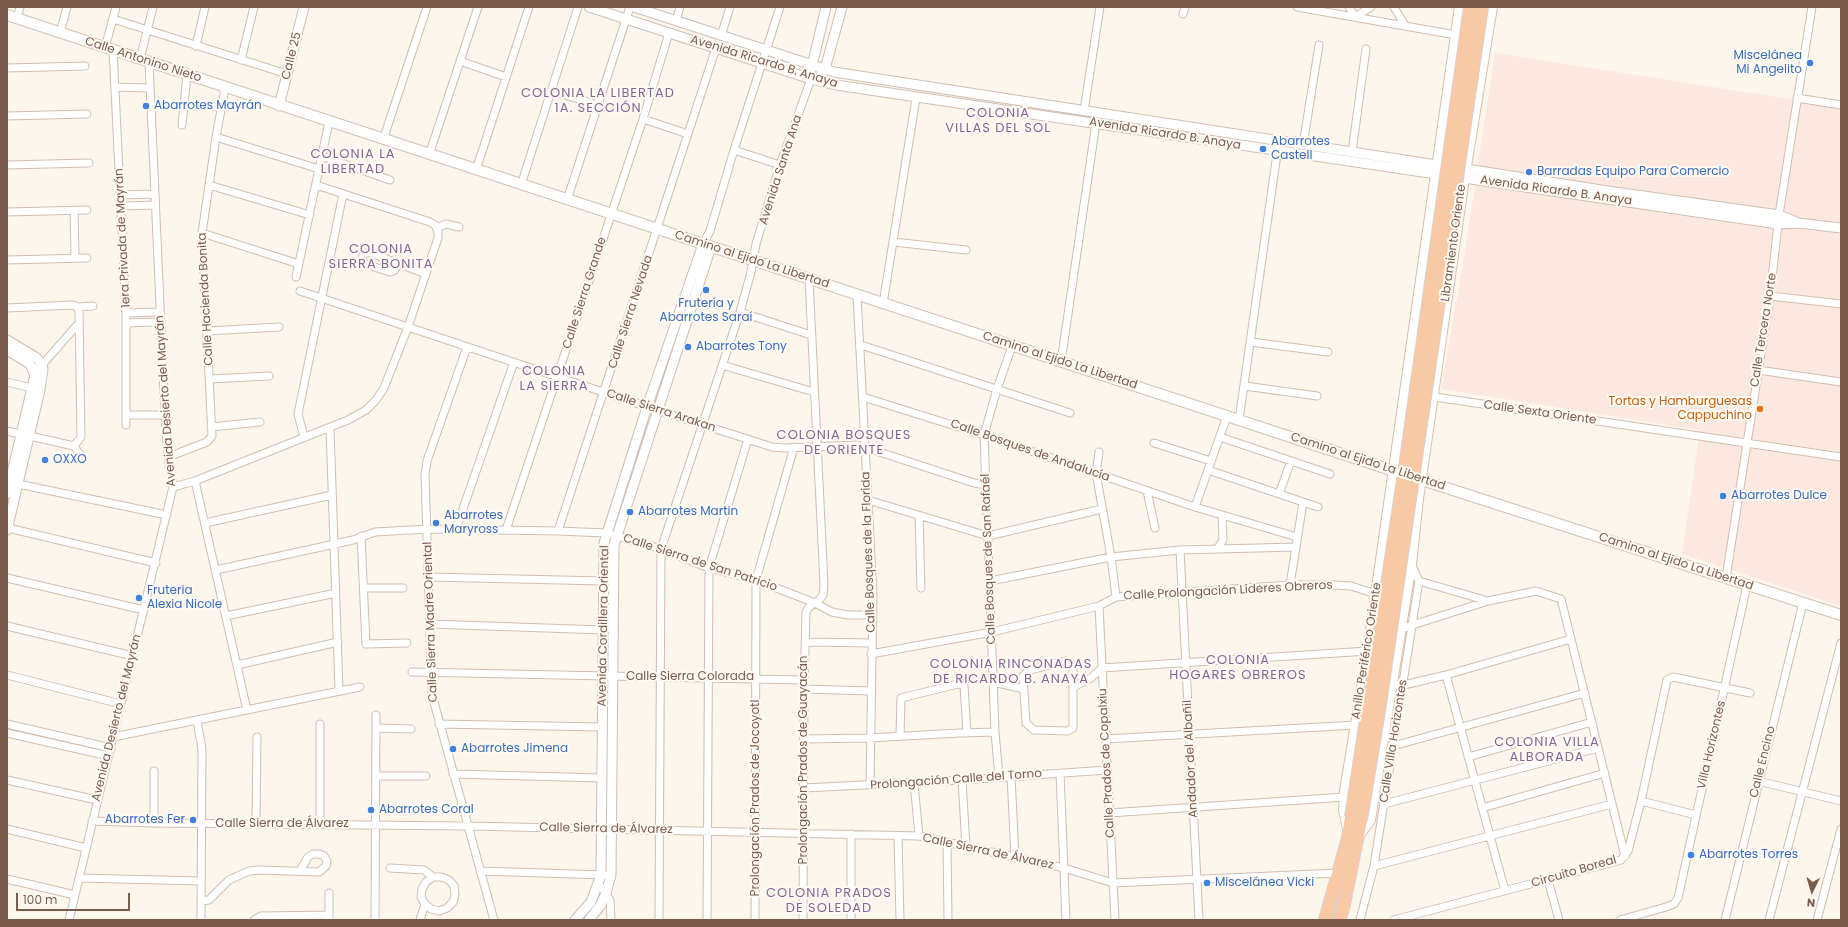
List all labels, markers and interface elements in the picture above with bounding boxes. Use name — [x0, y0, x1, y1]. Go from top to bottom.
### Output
street label: Calle 25 — [279, 31, 305, 81]
street label: Avenida Ricardo B. Anaya — [689, 33, 839, 91]
street label: Calle Antonino Nieto — [83, 34, 203, 86]
place label: Miscelánea Mi Angelito — [1733, 49, 1802, 77]
marker: Miscelánea Mi Angelito — [1805, 58, 1815, 68]
district label: COLONIA LA LIBERTAD 1A. SECCIÓN — [521, 86, 675, 117]
place label: Abarrotes Mayrán — [154, 99, 262, 113]
marker: Abarrotes Mayrán — [141, 101, 151, 111]
district label: COLONIA VILLAS DEL SOL — [945, 106, 1051, 137]
street label: Avenida Santa Ana — [756, 113, 806, 227]
street label: Avenida Ricardo B. Anaya — [1088, 115, 1242, 153]
place label: Abarrotes Castell — [1271, 135, 1330, 163]
marker: Abarrotes Castell — [1258, 144, 1268, 154]
district label: COLONIA LA LIBERTAD — [310, 147, 396, 178]
place label: Barradas Equipo Para Comercio — [1537, 165, 1729, 179]
marker: Barradas Equipo Para Comercio — [1524, 167, 1534, 177]
street label: 1era Privada de Mayrán — [112, 168, 134, 308]
street label: Avenida Ricardo B. Anaya — [1479, 173, 1633, 209]
street label: Libramiento Oriente — [1439, 183, 1469, 303]
street label: Camino al Ejido La Libertad — [673, 228, 831, 292]
street label: Calle Hacienda Bonita — [195, 232, 217, 366]
street label: Calle Sierra Grande — [560, 235, 610, 351]
district label: COLONIA SIERRA BONITA — [329, 242, 433, 273]
street label: Calle Sierra Nevada — [606, 253, 656, 371]
street label: Calle Tercera Norte — [1748, 272, 1780, 388]
marker: Frutería y Abarrotes Saraí — [701, 285, 711, 295]
place label: Frutería y Abarrotes Saraí — [660, 297, 752, 325]
street label: Avenida Desierto del Mayrán — [153, 315, 179, 487]
street label: Camino al Ejido La Libertad — [981, 329, 1139, 393]
place label: Abarrotes Tony — [696, 340, 787, 354]
marker: Abarrotes Tony — [683, 342, 693, 352]
district label: COLONIA LA SIERRA — [520, 364, 588, 395]
street label: Calle Sierra Arakan — [604, 386, 718, 436]
place label: Tortas y Hamburguesas Cappuchino — [1609, 395, 1752, 423]
street label: Calle Sexta Oriente — [1483, 398, 1597, 428]
marker: Tortas y Hamburguesas Cappuchino — [1755, 404, 1765, 414]
street label: Calle Bosques de Andalucía — [948, 417, 1112, 485]
district label: COLONIA BOSQUES DE ORIENTE — [777, 428, 911, 459]
street label: Camino al Ejido La Libertad — [1289, 430, 1447, 494]
place label: OXXO — [53, 453, 87, 467]
marker: OXXO — [40, 455, 50, 465]
street label: Calle Bosques de la Florida — [859, 471, 879, 633]
street label: Calle Bosques de San Rafaél — [979, 474, 999, 644]
place label: Abarrotes Dulce — [1731, 489, 1827, 503]
marker: Abarrotes Dulce — [1718, 491, 1728, 501]
place label: Abarrotes Martin — [638, 505, 738, 519]
marker: Abarrotes Martin — [625, 507, 635, 517]
place label: Abarrotes Maryross — [444, 509, 503, 537]
marker: Abarrotes Maryross — [431, 518, 441, 528]
street label: Camino al Ejido La Libertad — [1597, 530, 1755, 594]
street label: Calle Sierra de San Patricio — [621, 531, 779, 595]
street label: Calle Sierra Madre Oriental — [421, 541, 441, 703]
street label: Avenida Cordillera Oriental — [595, 545, 613, 707]
street label: Calle Prolongación Líderes Obreros — [1123, 578, 1333, 604]
street label: Anillo Periférico Oriente — [1349, 582, 1385, 720]
place label: Fruteria Alexia Nicole — [147, 584, 222, 612]
marker: Fruteria Alexia Nicole — [134, 593, 144, 603]
street label: Avenida Desierto del Mayrán — [89, 633, 145, 803]
district label: COLONIA HOGARES OBREROS — [1169, 653, 1307, 684]
street label: Prolongación Prados de Guayacán — [797, 655, 811, 865]
district label: COLONIA RINCONADAS DE RICARDO B. ANAYA — [930, 657, 1092, 688]
street label: Calle Sierra Colorada — [626, 670, 754, 684]
street label: Calle Villa Horizontes — [1377, 678, 1411, 804]
street label: Calle Prados de Copalxiu — [1096, 688, 1118, 838]
street label: Villa Horizontes — [1695, 699, 1729, 791]
street label: Prolongación Prados de Jocoyotl — [749, 700, 763, 896]
street label: Andador del Albañil — [1181, 700, 1201, 818]
street label: Calle Encino — [1747, 725, 1779, 799]
district label: COLONIA VILLA ALBORADA — [1494, 735, 1600, 766]
place label: Abarrotes Jimena — [461, 742, 568, 756]
marker: Abarrotes Jimena — [448, 744, 458, 754]
street label: Prolongación Calle del Torno — [870, 767, 1042, 793]
place label: Abarrotes Coral — [379, 803, 474, 817]
marker: Abarrotes Coral — [366, 805, 376, 815]
place label: Abarrotes Fer — [105, 813, 185, 827]
marker: Abarrotes Fer — [188, 815, 198, 825]
street label: Calle Sierra de Álvarez — [215, 817, 349, 831]
street label: Calle Sierra de Álvarez — [539, 821, 673, 837]
street label: Calle Sierra de Álvarez — [921, 831, 1055, 873]
place label: Abarrotes Torres — [1699, 848, 1798, 862]
marker: Abarrotes Torres — [1686, 850, 1696, 860]
street label: Circuito Boreal — [1530, 853, 1618, 891]
north arrow — [1792, 871, 1832, 911]
place label: Miscelánea Vicki — [1215, 876, 1314, 890]
marker: Miscelánea Vicki — [1202, 878, 1212, 888]
scale bar — [18, 885, 132, 911]
district label: COLONIA PRADOS DE SOLEDAD — [766, 886, 892, 917]
text: 100 m — [23, 891, 57, 908]
text: N — [1806, 895, 1816, 911]

